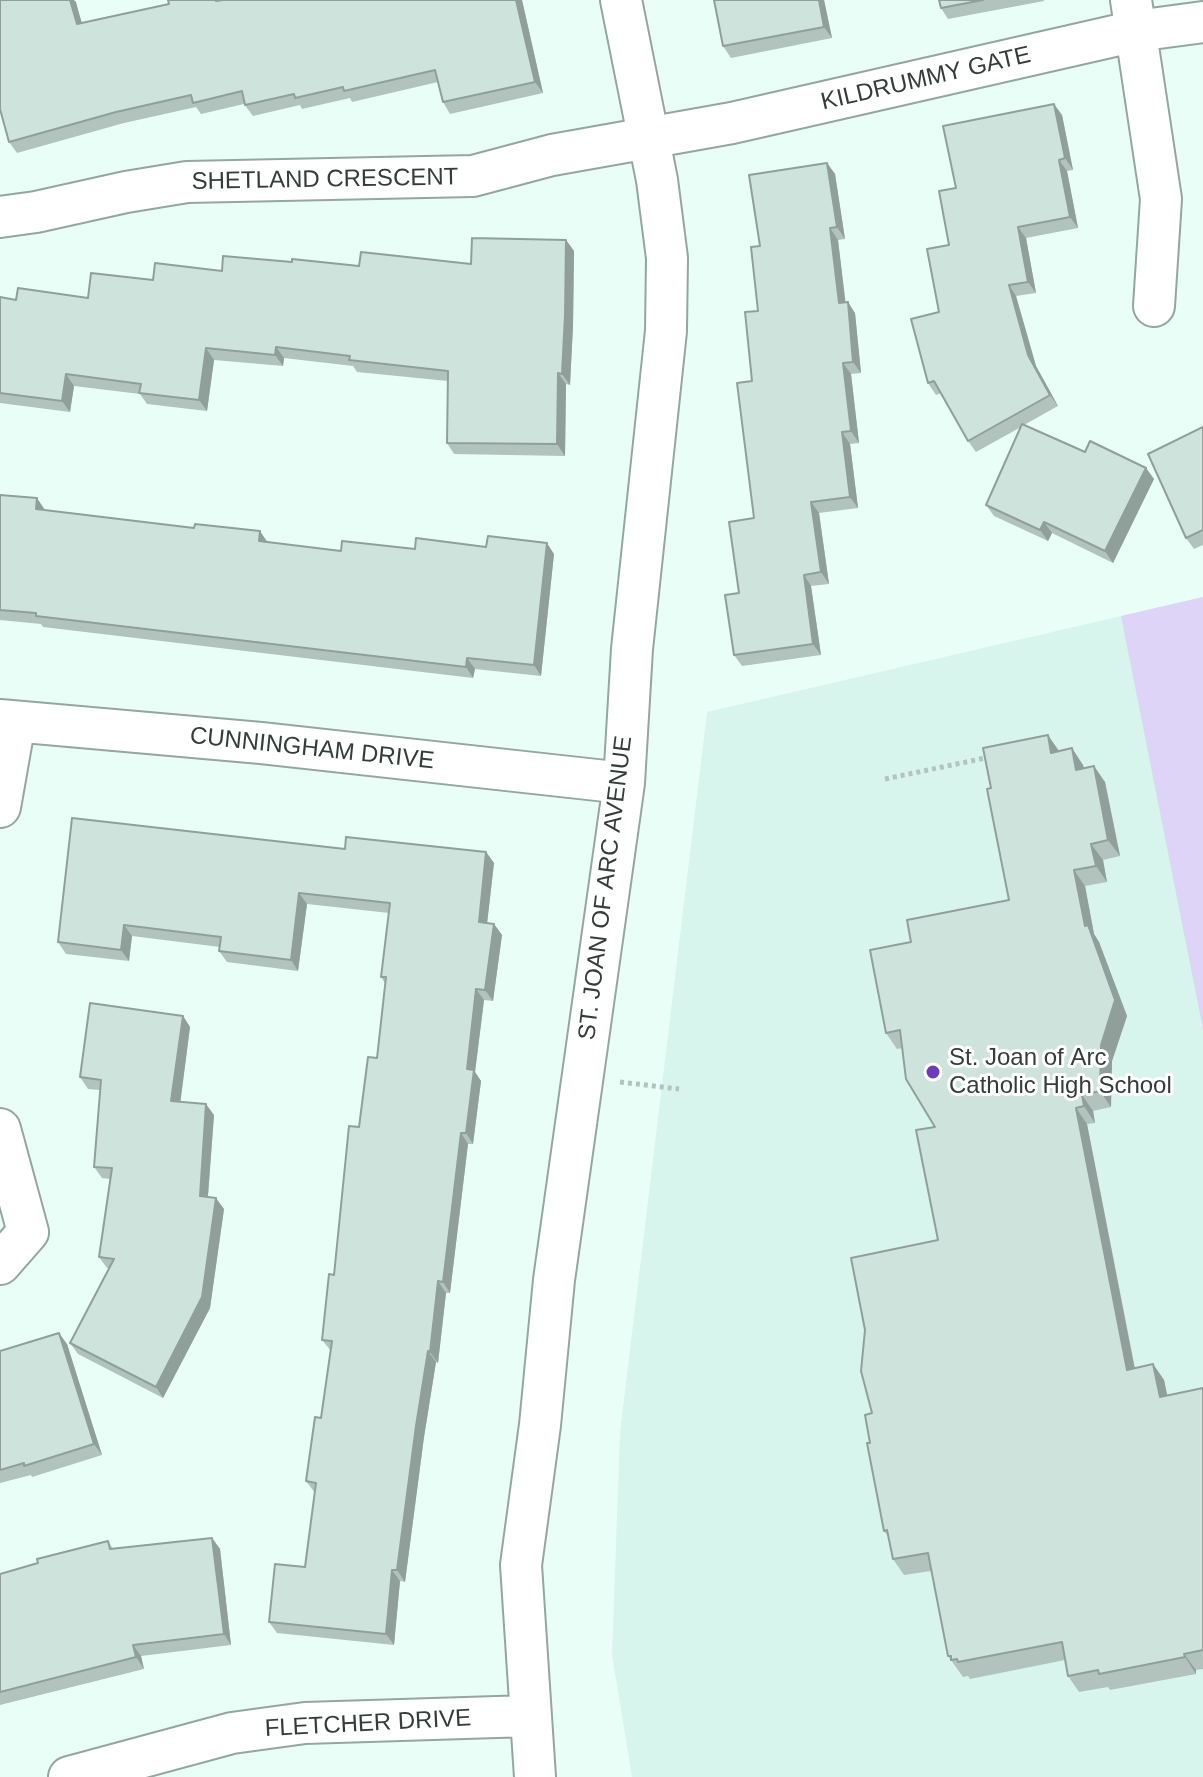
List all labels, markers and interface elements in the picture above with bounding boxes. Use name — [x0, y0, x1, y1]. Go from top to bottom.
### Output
street label: KILDRUMMY GATE — [818, 41, 1034, 117]
street label: SHETLAND CRESCENT — [191, 163, 459, 197]
street label: CUNNINGHAM DRIVE — [188, 722, 436, 776]
street label: ST. JOAN OF ARC AVENUE — [573, 734, 639, 1042]
place label: St. Joan of Arc Catholic High School — [949, 1044, 1172, 1100]
marker: St. Joan of Arc Catholic High School — [924, 1063, 942, 1081]
street label: FLETCHER DRIVE — [264, 1704, 472, 1744]

